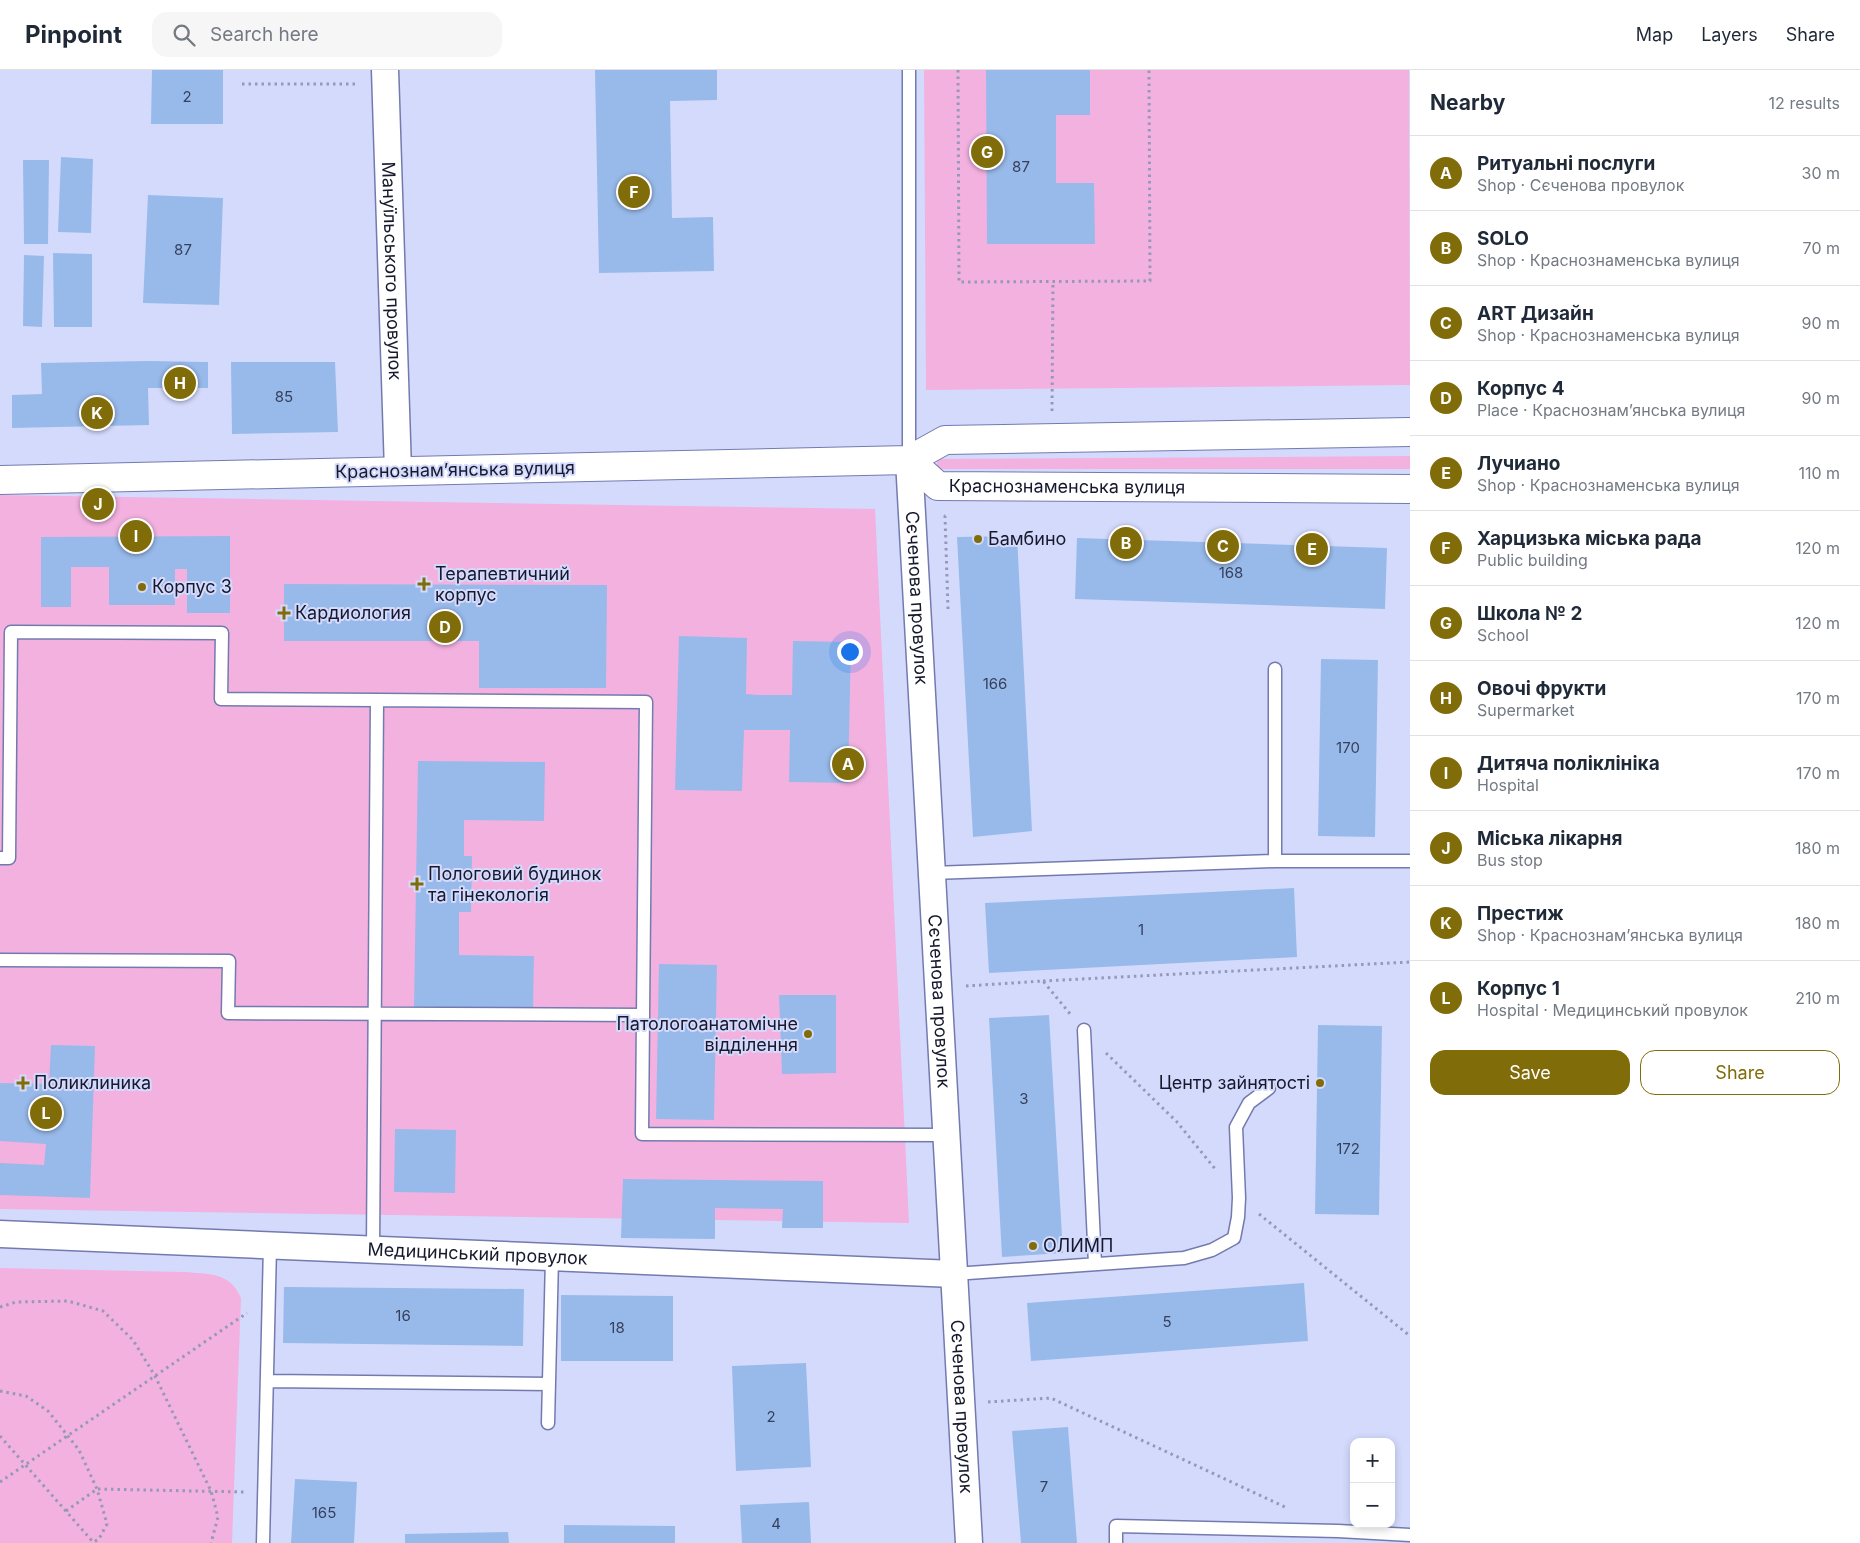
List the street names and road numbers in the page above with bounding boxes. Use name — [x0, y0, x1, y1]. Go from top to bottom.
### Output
street label: Мануїльського провулок — [378, 161, 406, 381]
street label: Краснознамʼянська вулиця — [335, 457, 575, 482]
street label: Краснознаменська вулиця — [949, 475, 1185, 498]
street label: Сєченова провулок — [902, 510, 932, 685]
street label: Сєченова провулок — [924, 914, 955, 1089]
street label: Медицинський провулок — [367, 1238, 588, 1269]
street label: Сєченова провулок — [947, 1319, 977, 1494]

